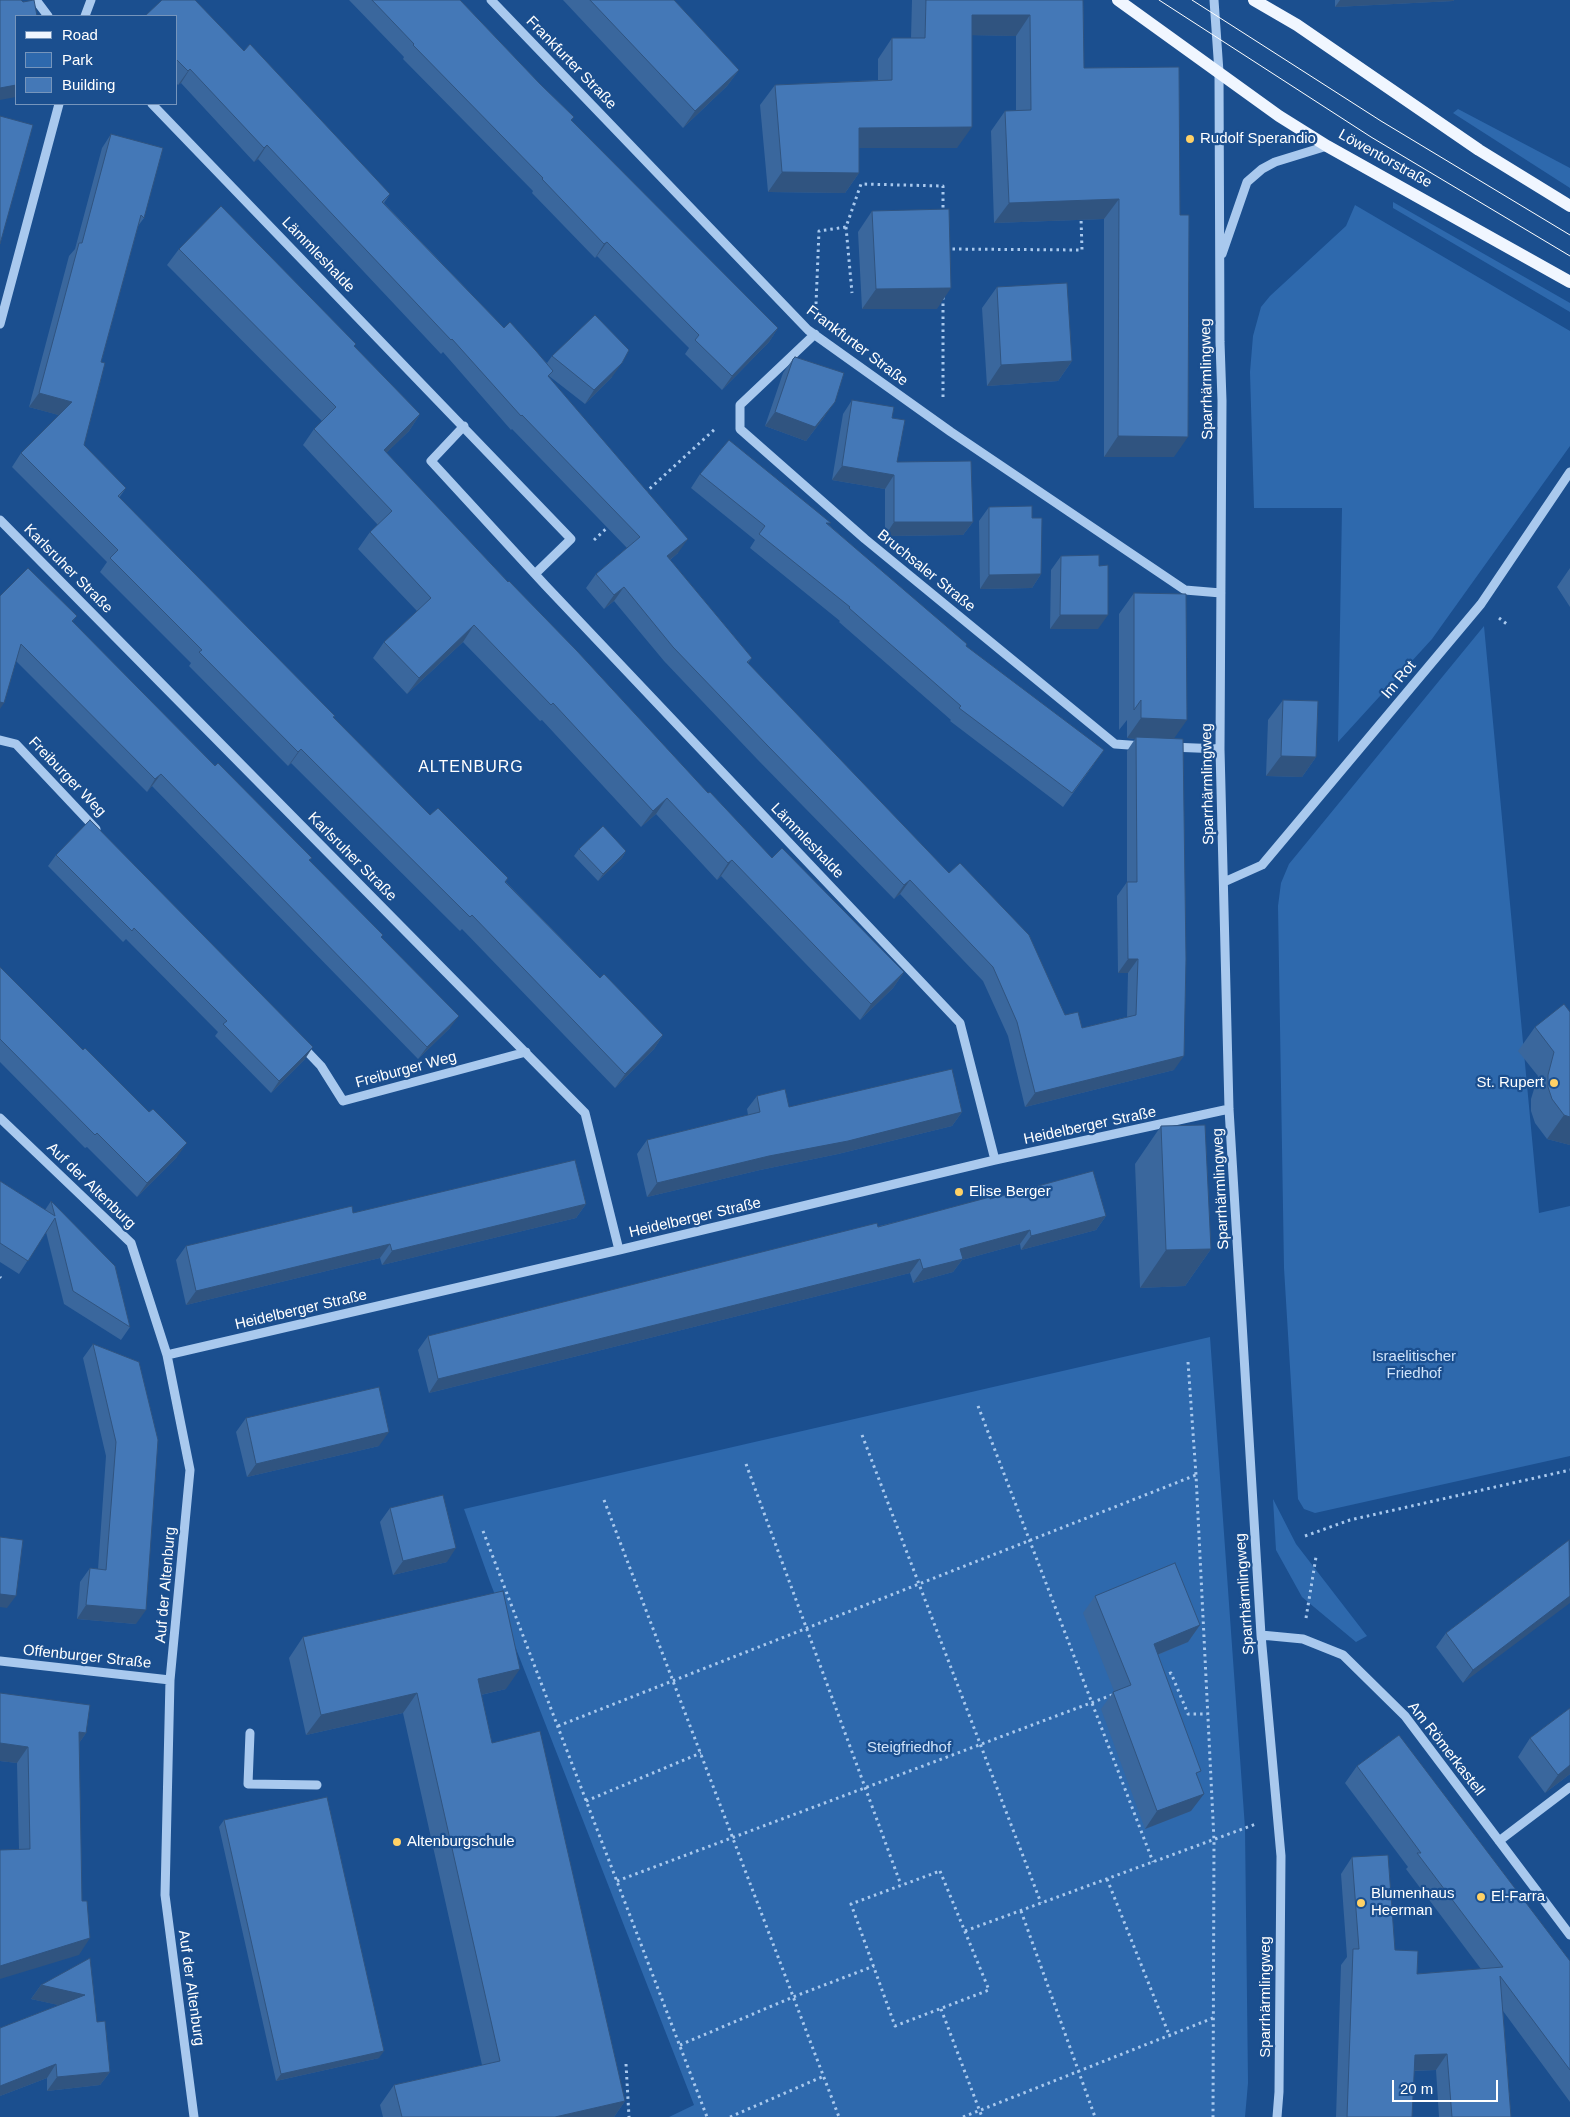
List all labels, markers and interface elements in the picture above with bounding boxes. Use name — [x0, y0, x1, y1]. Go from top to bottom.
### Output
street label: Frankfurter Straße — [522, 13, 620, 113]
legend — [15, 15, 178, 105]
text: Road — [62, 26, 98, 43]
text: Park — [62, 51, 93, 68]
text: Building — [62, 76, 115, 93]
street label: Löwentorstraße — [1335, 126, 1435, 192]
place label: Rudolf Sperandio — [1200, 130, 1316, 148]
marker: Rudolf Sperandio — [1184, 133, 1196, 145]
street label: Lämmleshalde — [278, 214, 358, 296]
street label: Frankfurter Straße — [803, 302, 911, 390]
street label: Sparrhärmlingweg — [1197, 318, 1217, 440]
street label: Karlsruher Straße — [20, 521, 116, 617]
street label: Bruchsaler Straße — [873, 526, 979, 616]
street label: Im Rot — [1378, 657, 1420, 703]
street label: Sparrhärmlingweg — [1198, 723, 1218, 845]
street label: Freiburger Weg — [24, 733, 110, 821]
district label: ALTENBURG — [417, 758, 525, 778]
street label: Lämmleshalde — [767, 800, 847, 882]
street label: Karlsruher Straße — [304, 809, 400, 905]
street label: Freiburger Weg — [353, 1048, 459, 1092]
place label: St. Rupert — [1476, 1074, 1544, 1092]
marker: St. Rupert — [1548, 1077, 1560, 1089]
street label: Heidelberger Straße — [1022, 1103, 1158, 1149]
street label: Sparrhärmlingweg — [1209, 1128, 1233, 1250]
street label: Auf der Altenburg — [43, 1139, 139, 1233]
place label: Elise Berger — [969, 1183, 1051, 1201]
marker: Elise Berger — [953, 1186, 965, 1198]
street label: Heidelberger Straße — [627, 1194, 763, 1242]
street label: Heidelberger Straße — [233, 1286, 369, 1334]
park label: Israelitischer Friedhof — [1372, 1348, 1456, 1383]
street label: Auf der Altenburg — [152, 1526, 180, 1644]
street label: Sparrhärmlingweg — [1232, 1533, 1258, 1655]
street label: Offenburger Straße — [22, 1641, 152, 1673]
street label: Am Römerkastell — [1404, 1698, 1488, 1800]
park label: Steigfriedhof — [867, 1739, 951, 1757]
place label: Altenburgschule — [407, 1833, 515, 1851]
marker: Altenburgschule — [391, 1836, 403, 1848]
place label: Blumenhaus Heerman — [1371, 1885, 1454, 1920]
place label: El-Farra — [1491, 1888, 1545, 1906]
marker: El-Farra — [1475, 1891, 1487, 1903]
marker: Blumenhaus Heerman — [1355, 1897, 1367, 1909]
street label: Auf der Altenburg — [174, 1929, 208, 2047]
street label: Sparrhärmlingweg — [1257, 1936, 1275, 2058]
scale bar — [1395, 2070, 1501, 2102]
text: 20 m — [1400, 2080, 1433, 2097]

